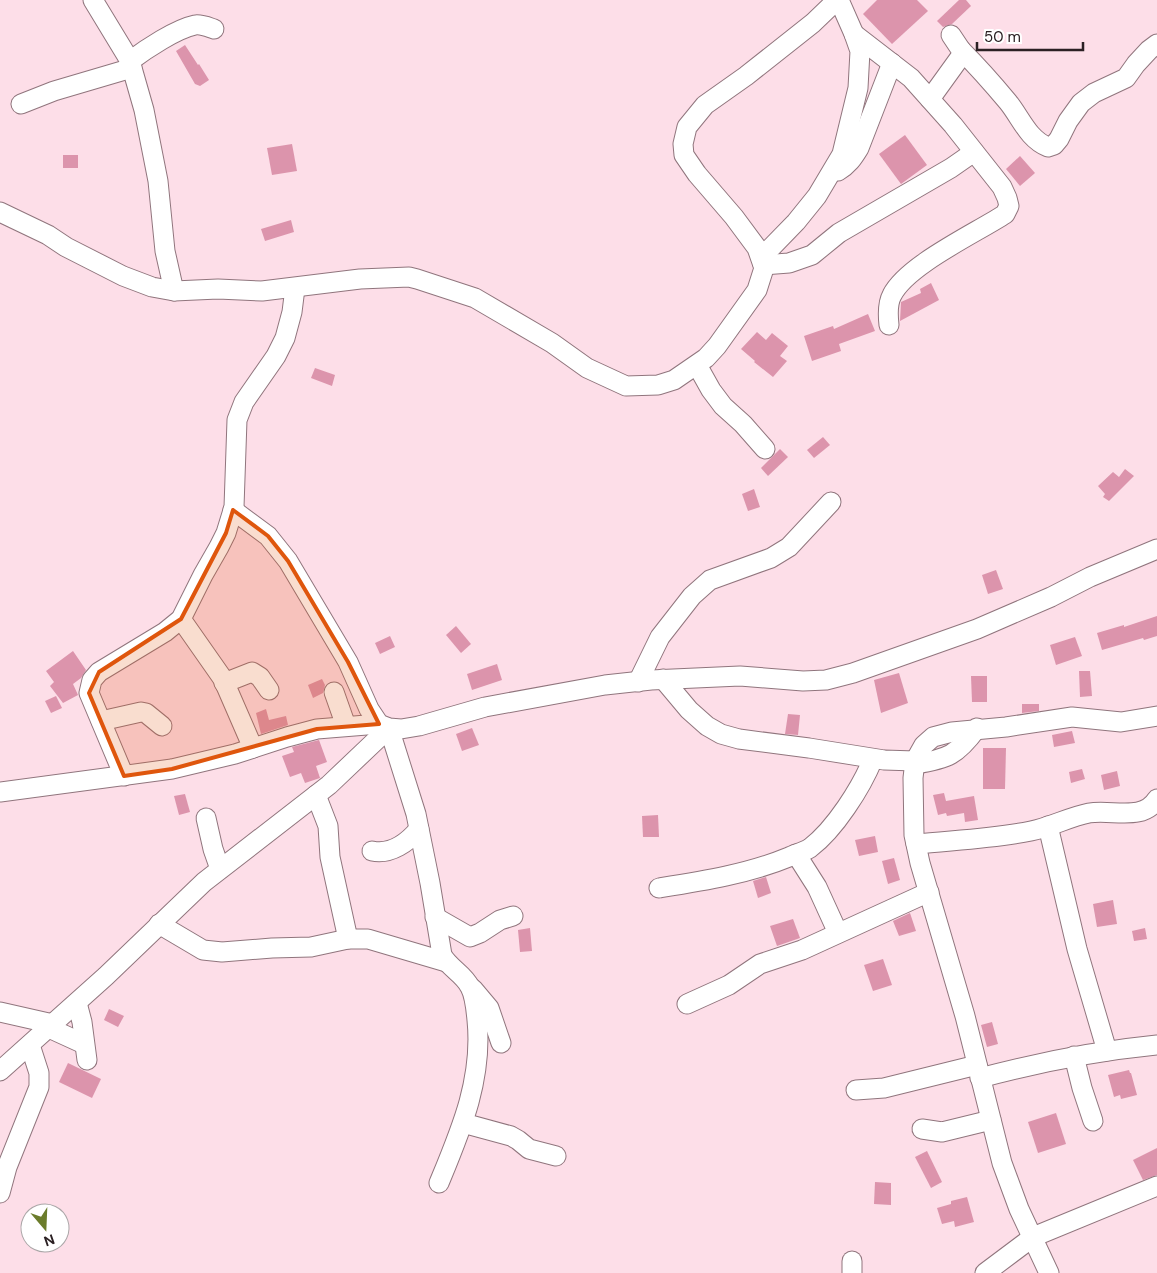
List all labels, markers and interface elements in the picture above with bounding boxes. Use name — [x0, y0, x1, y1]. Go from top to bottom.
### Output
scale bar — [977, 20, 1083, 52]
text: 50 m — [984, 27, 1021, 47]
north arrow — [20, 1203, 70, 1253]
text: N — [41, 1230, 57, 1250]

